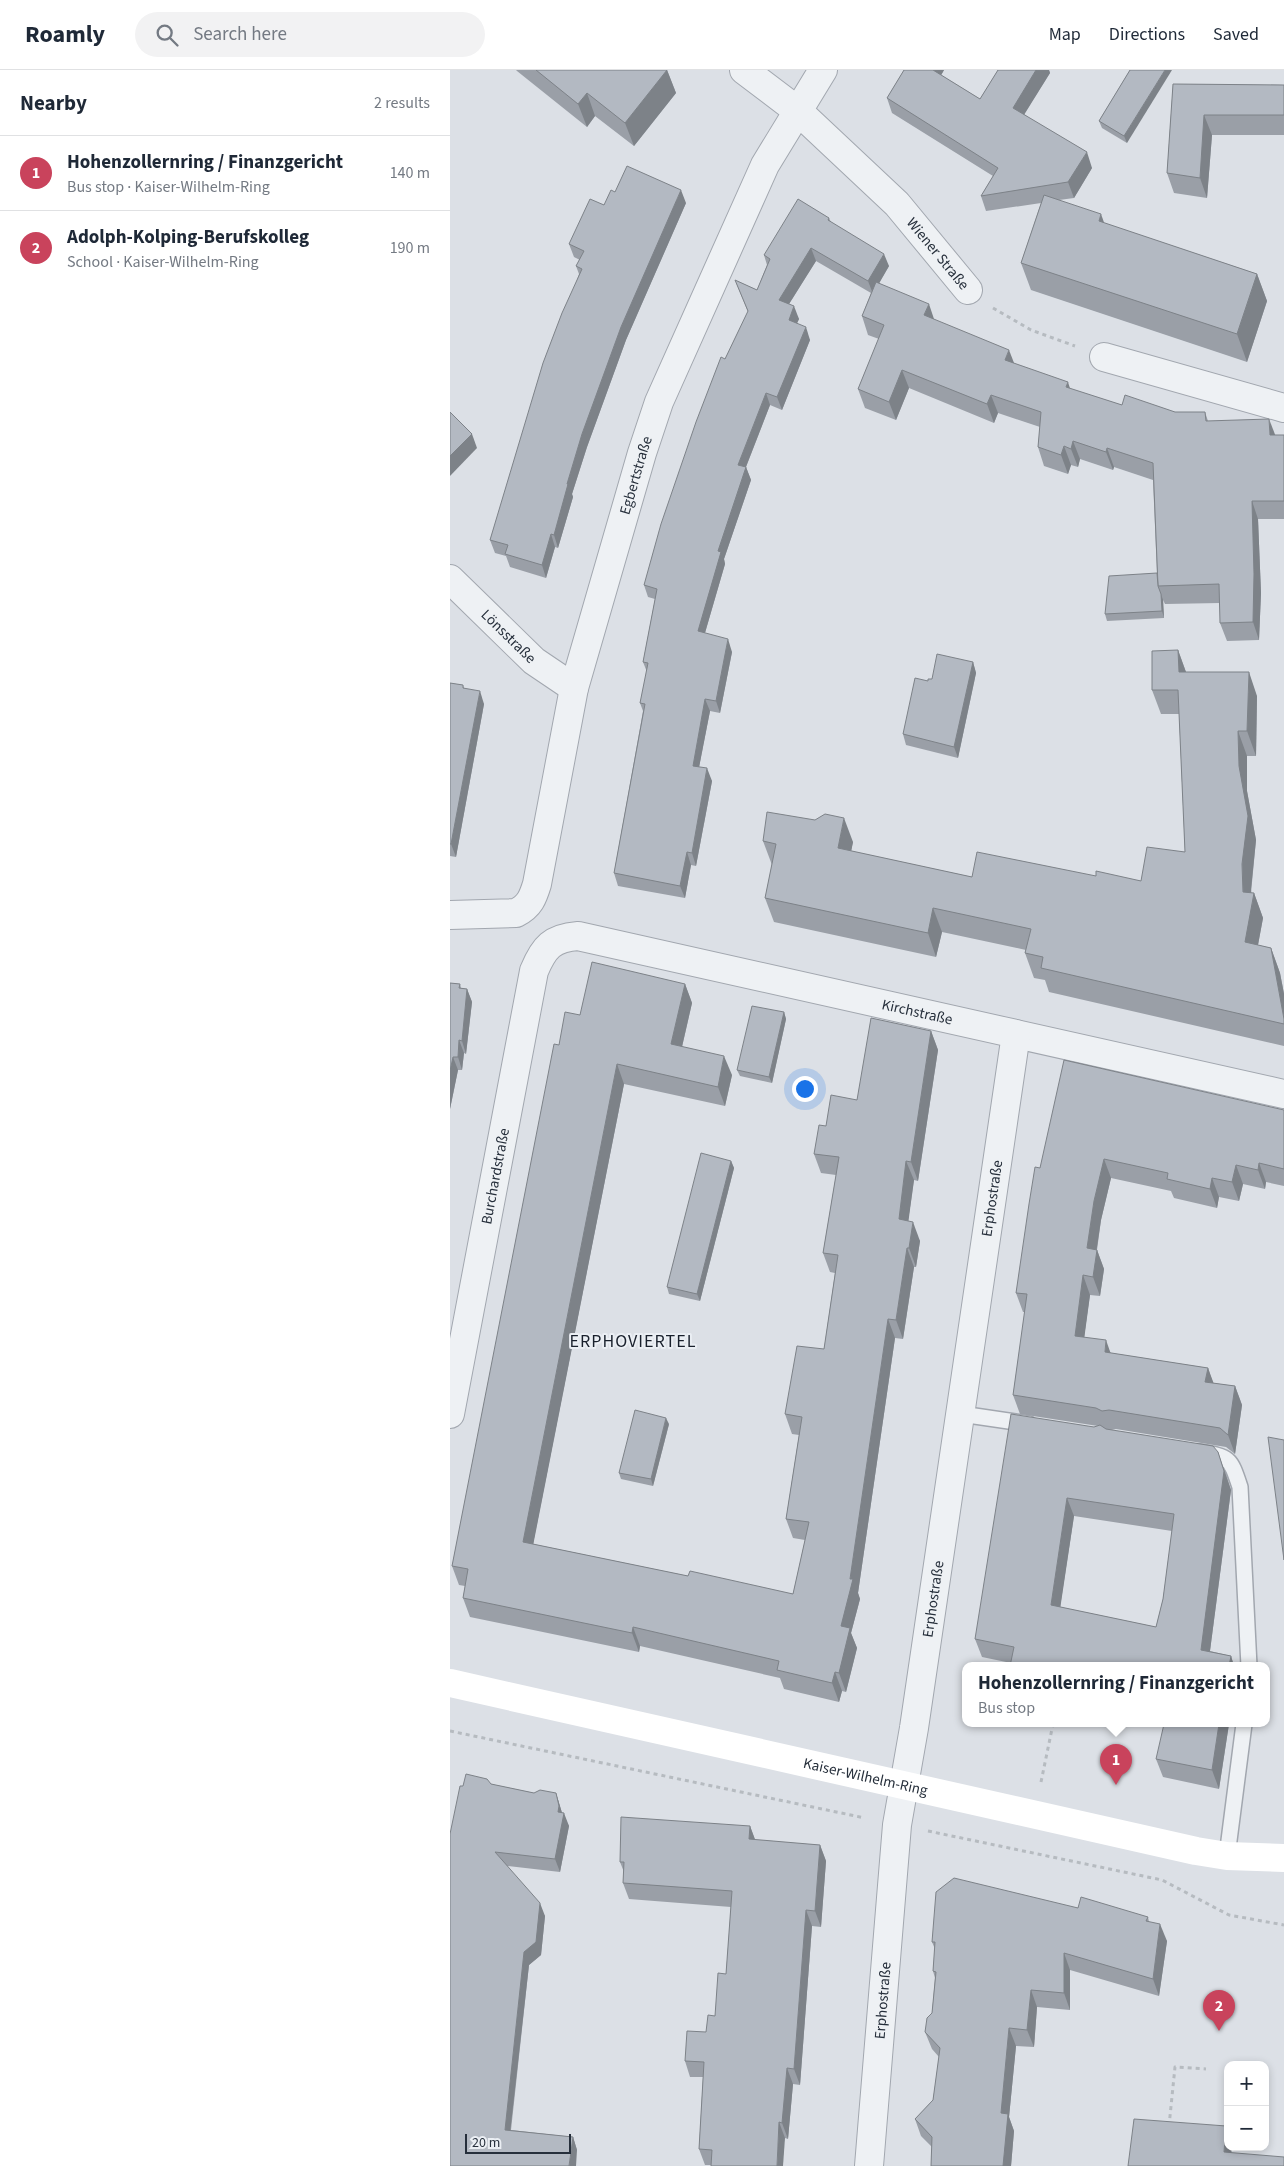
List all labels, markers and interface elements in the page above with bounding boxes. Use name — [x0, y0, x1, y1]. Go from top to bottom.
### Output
search box — [135, 12, 485, 57]
text: Roamly — [25, 17, 105, 52]
icon: search — [153, 21, 181, 49]
text: Search here — [193, 21, 287, 48]
text: Map — [1049, 22, 1081, 47]
text: Directions — [1109, 22, 1185, 47]
text: Saved — [1213, 22, 1259, 47]
text: Nearby — [20, 88, 87, 118]
text: 2 results — [374, 92, 430, 114]
text: Hohenzollernring / Finanzgericht — [67, 149, 343, 176]
text: 1 — [32, 162, 40, 184]
text: 140 m — [390, 162, 430, 184]
text: Bus stop · Kaiser-Wilhelm-Ring — [67, 176, 270, 198]
street label: Wiener Straße — [901, 213, 974, 295]
text: Adolph-Kolping-Berufskolleg — [67, 224, 309, 251]
text: 2 — [32, 237, 40, 259]
text: 190 m — [390, 237, 430, 259]
text: School · Kaiser-Wilhelm-Ring — [67, 251, 259, 273]
street label: Egbertstraße — [615, 433, 658, 517]
street label: Lönsstraße — [476, 605, 540, 668]
street label: Kirchstraße — [880, 994, 955, 1031]
your location — [792, 1076, 818, 1102]
street label: Burchardstraße — [476, 1126, 515, 1226]
street label: Erphostraße — [976, 1159, 1008, 1238]
district label: ERPHOVIERTEL — [570, 1329, 696, 1354]
street label: Erphostraße — [917, 1559, 949, 1639]
popup — [962, 1662, 1270, 1727]
text: Hohenzollernring / Finanzgericht — [978, 1670, 1254, 1697]
text: Bus stop — [978, 1697, 1035, 1719]
pin: 1 — [1100, 1744, 1132, 1785]
street label: Kaiser-Wilhelm-Ring — [801, 1753, 930, 1801]
street label: Erphostraße — [869, 1961, 897, 2040]
pin: 2 — [1203, 1990, 1235, 2031]
map controls — [1224, 2061, 1269, 2151]
button: + — [1224, 2061, 1269, 2106]
button: − — [1224, 2106, 1269, 2151]
scale bar — [465, 2131, 571, 2154]
text: 20 m — [472, 2133, 500, 2153]

